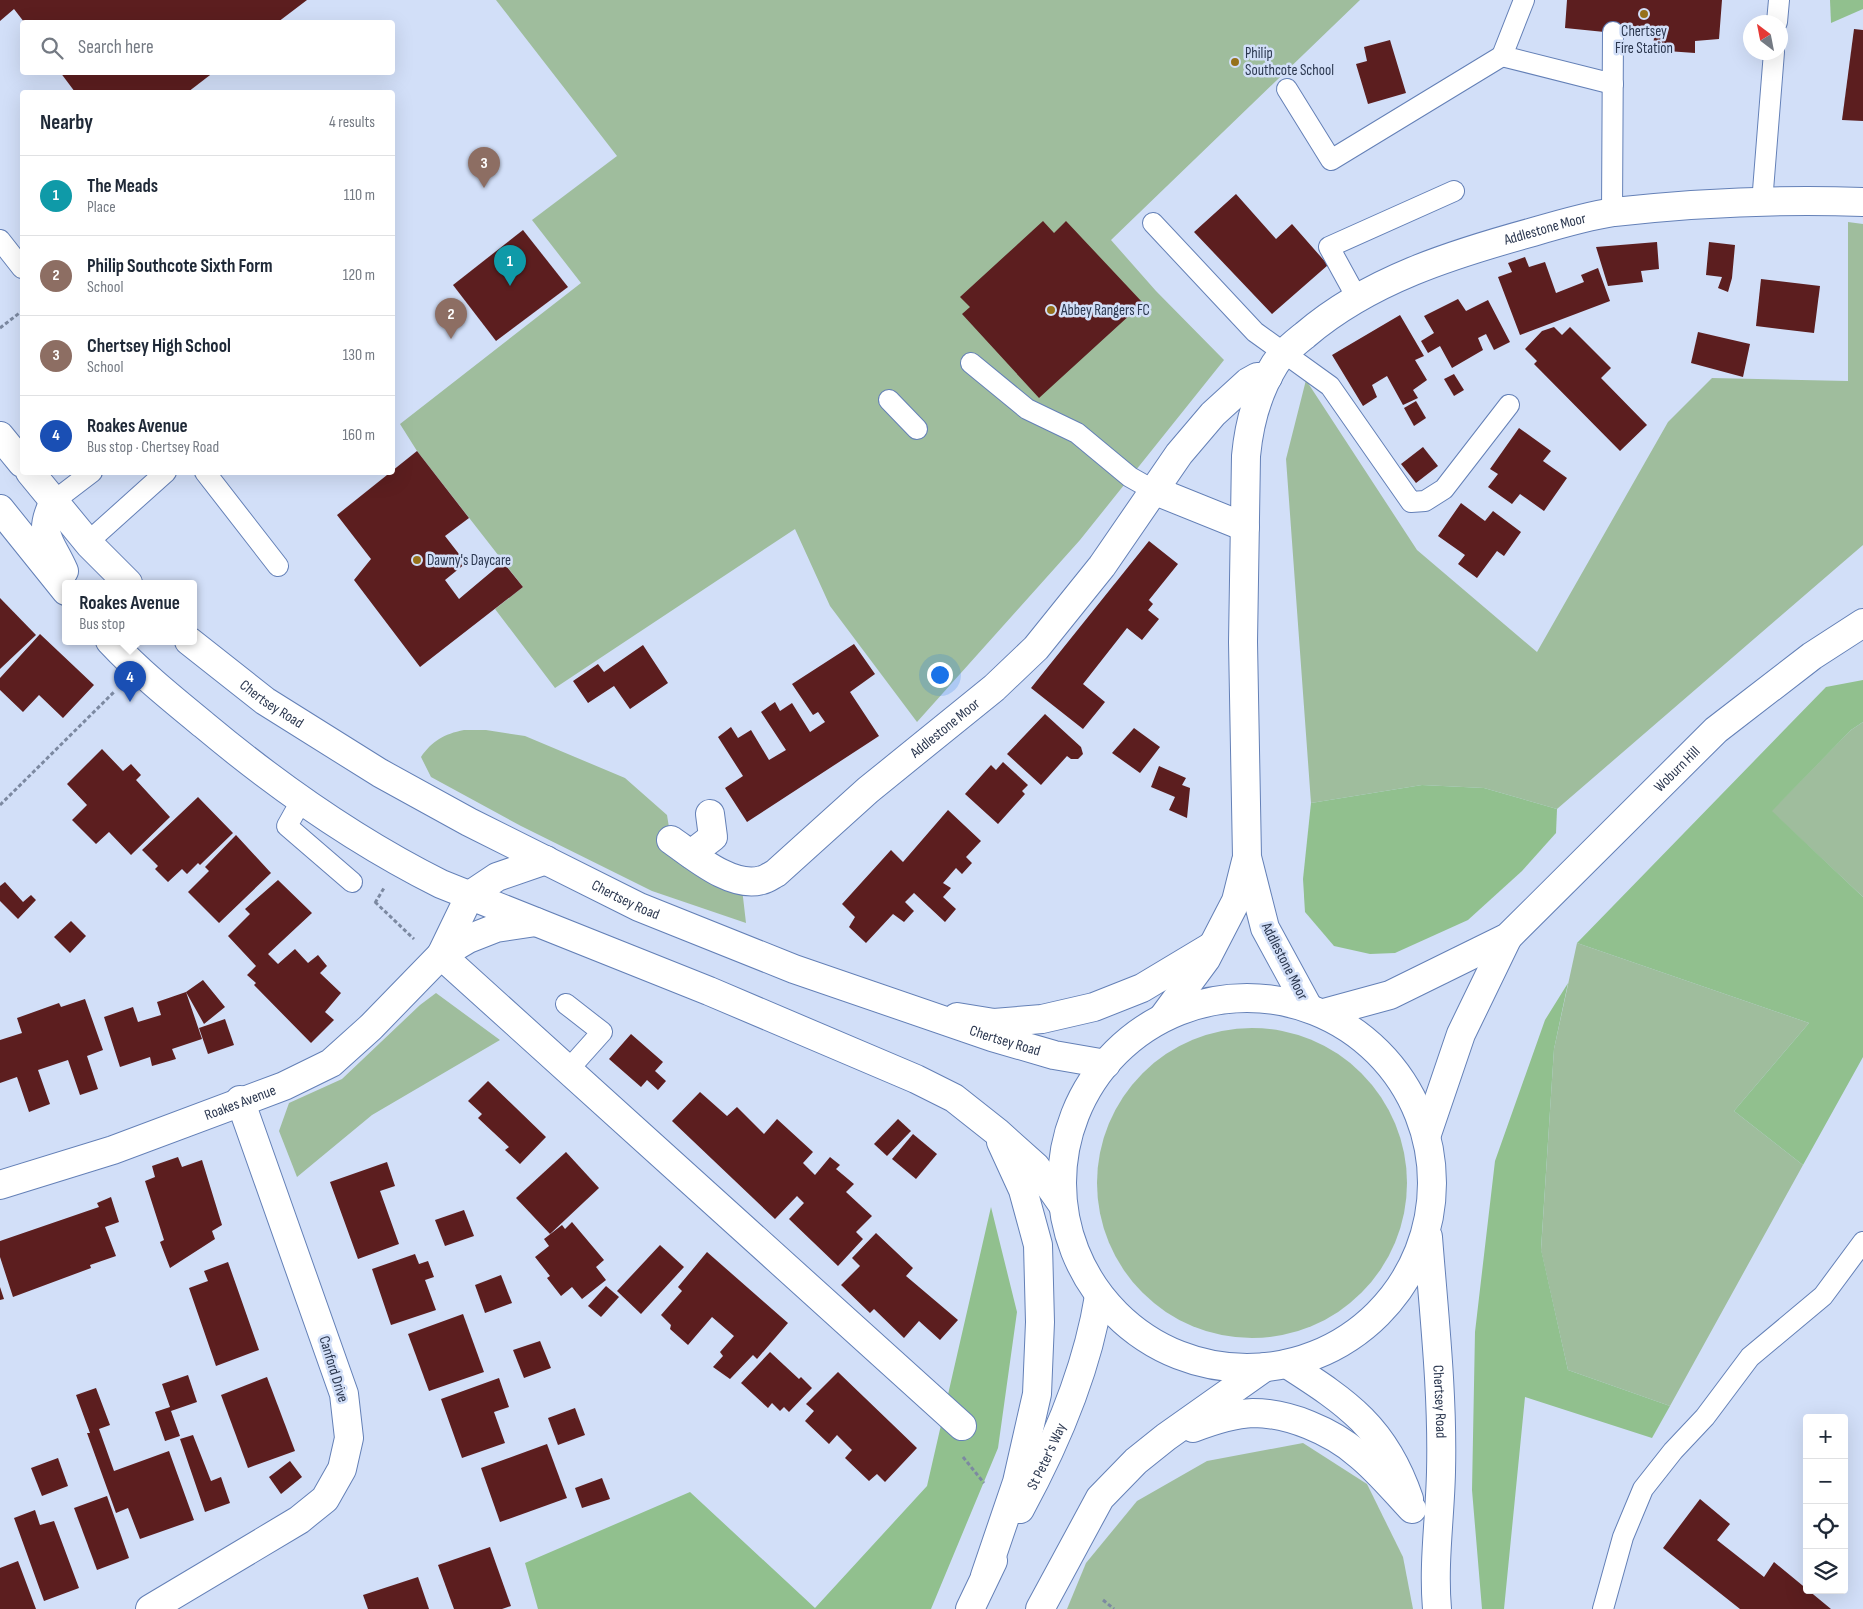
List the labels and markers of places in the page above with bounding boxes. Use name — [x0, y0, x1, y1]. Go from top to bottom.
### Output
marker: Chertsey Fire Station — [1638, 8, 1650, 20]
place label: Chertsey Fire Station — [1615, 22, 1673, 58]
place label: Philip Southcote School — [1245, 44, 1334, 80]
marker: Philip Southcote School — [1229, 56, 1241, 68]
pin: 3 — [468, 147, 500, 188]
pin: 1 — [494, 245, 526, 286]
pin: 2 — [435, 298, 467, 339]
place label: Abbey Rangers FC — [1060, 301, 1150, 320]
marker: Abbey Rangers FC — [1045, 304, 1057, 316]
place label: Dawny's Daycare — [427, 551, 511, 570]
marker: Dawny's Daycare — [411, 554, 423, 566]
pin: 4 — [114, 661, 146, 702]

